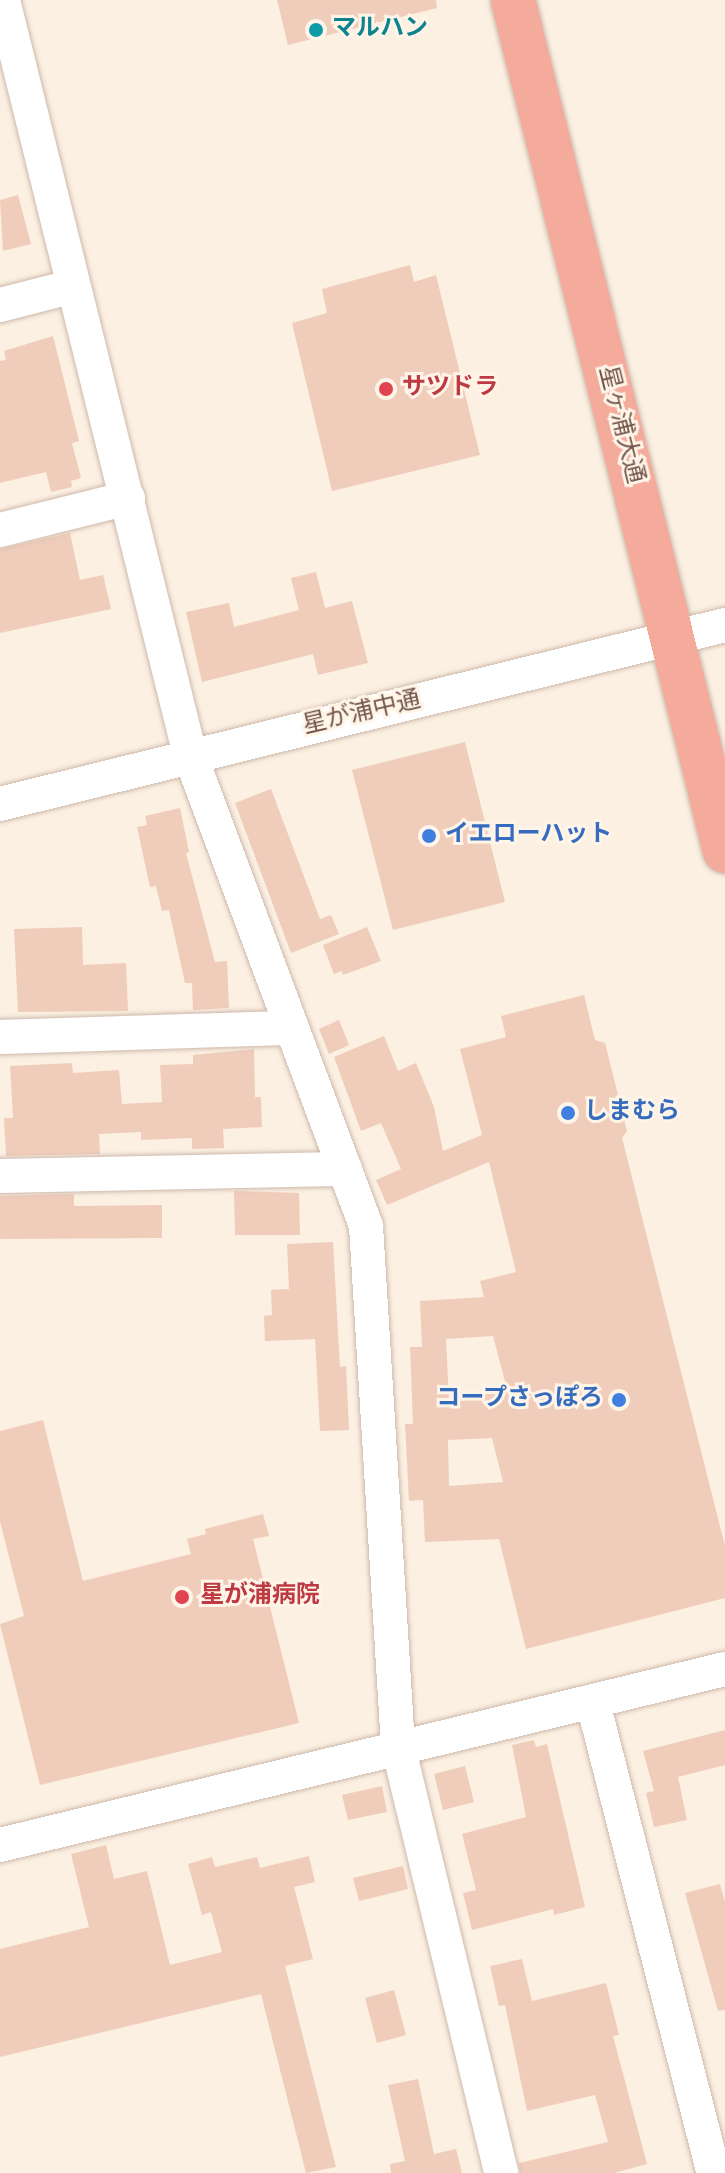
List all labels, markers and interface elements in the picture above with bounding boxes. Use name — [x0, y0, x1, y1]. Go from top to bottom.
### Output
place label: マルハン — [332, 16, 428, 44]
marker: マルハン — [307, 21, 325, 39]
street label: 星ヶ浦大通 — [592, 363, 648, 487]
place label: サツドラ — [402, 375, 498, 403]
marker: サツドラ — [377, 380, 395, 398]
street label: 星が浦中通 — [300, 686, 424, 742]
place label: イエローハット — [445, 822, 613, 850]
marker: イエローハット — [420, 827, 438, 845]
place label: しまむら — [584, 1099, 680, 1127]
marker: しまむら — [559, 1104, 577, 1122]
place label: コープさっぽろ — [435, 1386, 603, 1414]
marker: コープさっぽろ — [610, 1391, 628, 1409]
place label: 星が浦病院 — [200, 1583, 320, 1611]
marker: 星が浦病院 — [171, 1586, 193, 1608]

